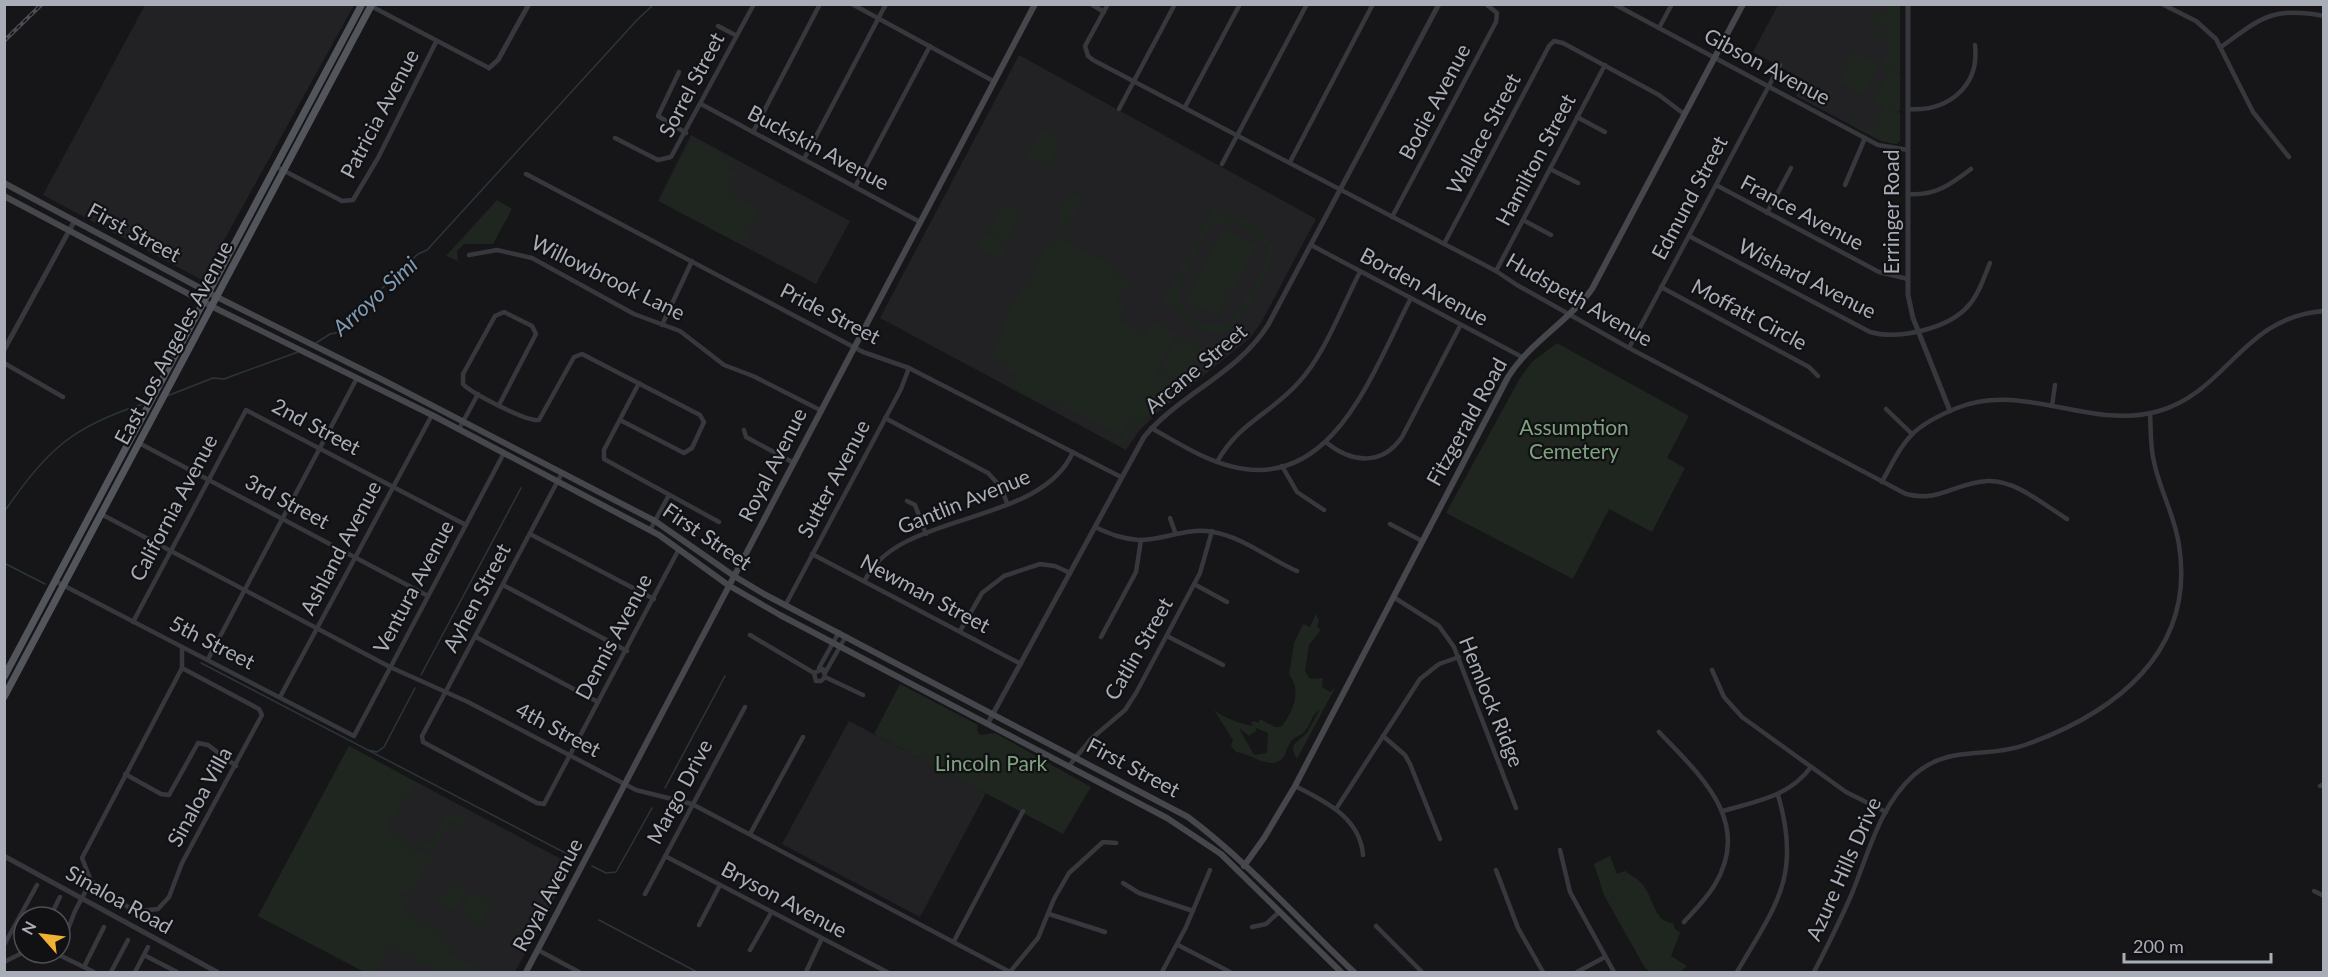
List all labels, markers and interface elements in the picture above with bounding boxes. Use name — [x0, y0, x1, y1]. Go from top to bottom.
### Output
street label: Gibson Avenue — [1700, 22, 1835, 109]
street label: Sorrel Street — [653, 27, 729, 141]
street label: Bodie Avenue — [1393, 39, 1475, 163]
street label: Patricia Avenue — [334, 45, 423, 182]
street label: Wallace Street — [1440, 68, 1525, 198]
street label: Hamilton Street — [1490, 89, 1580, 229]
street label: Buckskin Avenue — [744, 99, 894, 194]
street label: Edmund Street — [1646, 131, 1732, 263]
street label: Erringer Road — [1878, 150, 1903, 274]
street label: France Avenue — [1737, 169, 1868, 255]
street label: First Street — [84, 197, 186, 267]
street label: Willowbrook Lane — [528, 229, 690, 325]
street label: Wishard Avenue — [1735, 232, 1881, 323]
street label: East Los Angeles Avenue — [108, 236, 237, 448]
street label: Borden Avenue — [1356, 241, 1493, 330]
street label: Hudspeth Avenue — [1502, 247, 1657, 351]
water label: Arroyo Simi — [326, 250, 423, 341]
street label: Moffatt Circle — [1688, 273, 1812, 355]
street label: Pride Street — [777, 277, 885, 349]
street label: Arcane Street — [1139, 318, 1251, 418]
street label: Fitzgerald Road — [1420, 353, 1511, 490]
street label: 2nd Street — [268, 392, 366, 460]
street label: Royal Avenue — [732, 403, 811, 525]
park label: Assumption Cemetery — [1519, 414, 1629, 463]
street label: Sutter Avenue — [791, 415, 874, 541]
street label: California Avenue — [124, 430, 222, 585]
street label: Gantlin Avenue — [894, 463, 1033, 539]
street label: 3rd Street — [241, 468, 335, 533]
street label: Ashland Avenue — [294, 476, 385, 619]
street label: First Street — [659, 497, 757, 575]
street label: Ventura Avenue — [367, 516, 458, 657]
street label: Ayhen Street — [437, 538, 515, 656]
street label: Newman Street — [857, 548, 995, 638]
street label: Dennis Avenue — [569, 569, 656, 703]
street label: Catlin Street — [1098, 592, 1177, 704]
street label: 5th Street — [166, 610, 260, 674]
street label: Hemlock Ridge — [1455, 632, 1530, 770]
street label: 4th Street — [512, 696, 606, 762]
street label: First Street — [1083, 732, 1185, 802]
street label: Margo Drive — [641, 735, 717, 848]
street label: Sinaloa Villa — [161, 742, 236, 850]
park label: Lincoln Park — [935, 750, 1048, 775]
street label: Azure Hills Drive — [1800, 793, 1885, 944]
street label: Royal Avenue — [506, 834, 587, 955]
street label: Bryson Avenue — [718, 855, 852, 942]
street label: Sinaloa Road — [62, 859, 177, 938]
north arrow — [12, 905, 72, 965]
text: N — [17, 918, 40, 938]
scale bar — [2124, 926, 2271, 964]
text: 200 m — [2133, 935, 2184, 957]

